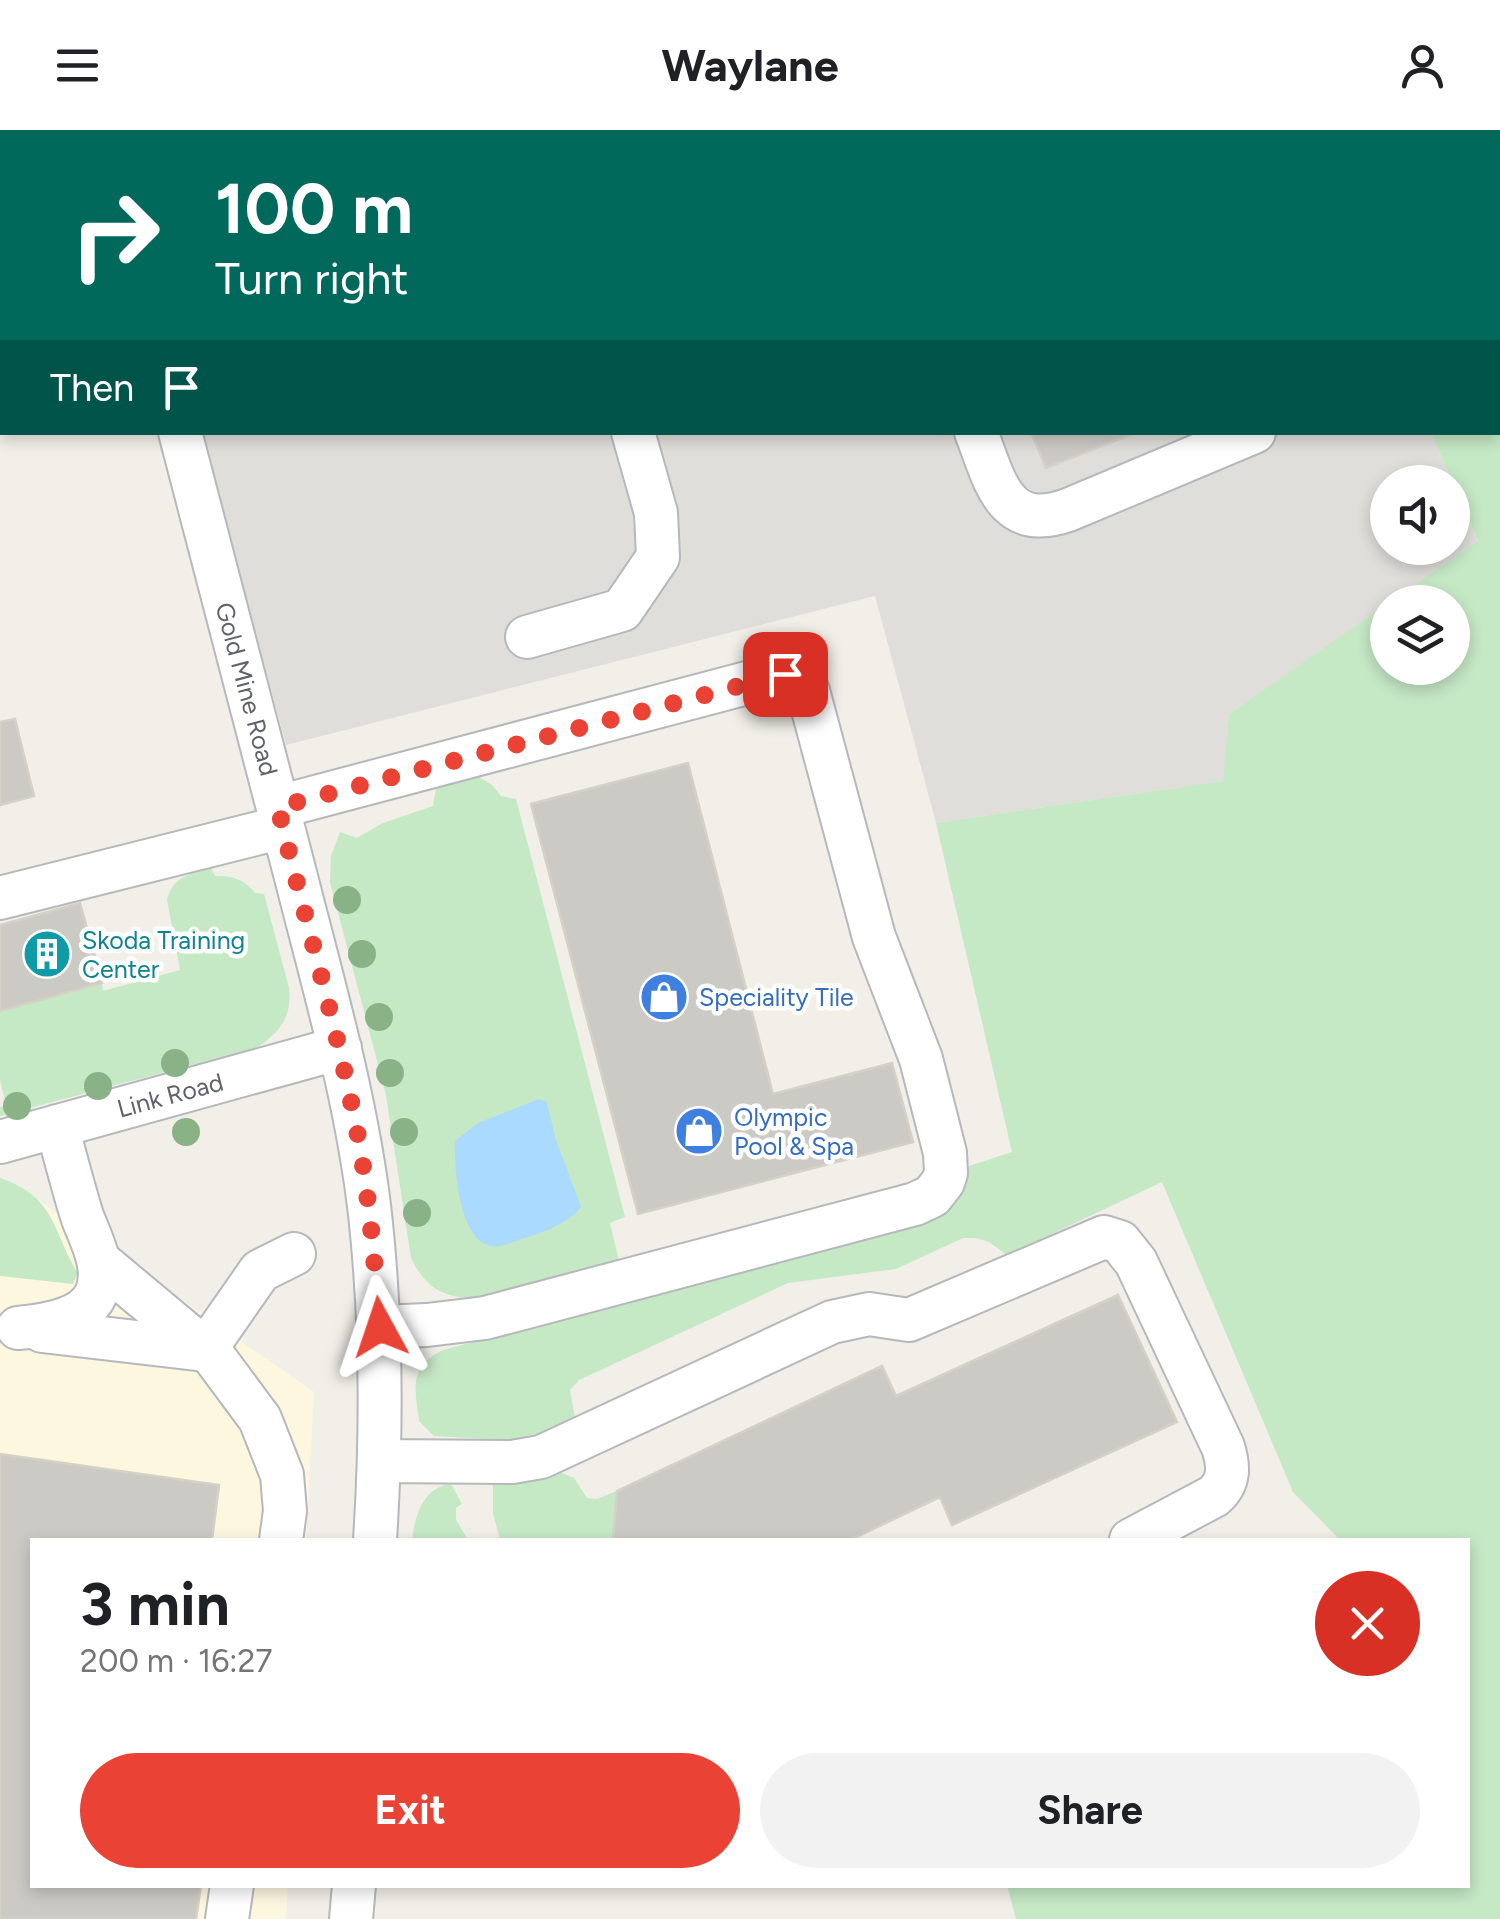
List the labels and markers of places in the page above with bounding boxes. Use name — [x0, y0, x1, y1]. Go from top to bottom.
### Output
pin — [743, 632, 828, 717]
place label: Skoda Training Center — [82, 925, 245, 984]
building icon: Skoda Training Center — [21, 928, 73, 980]
shop icon: Speciality Tile — [638, 971, 690, 1023]
place label: Speciality Tile — [699, 982, 854, 1012]
place label: Olympic Pool & Spa — [734, 1102, 854, 1161]
shop icon: Olympic Pool & Spa — [673, 1105, 725, 1157]

